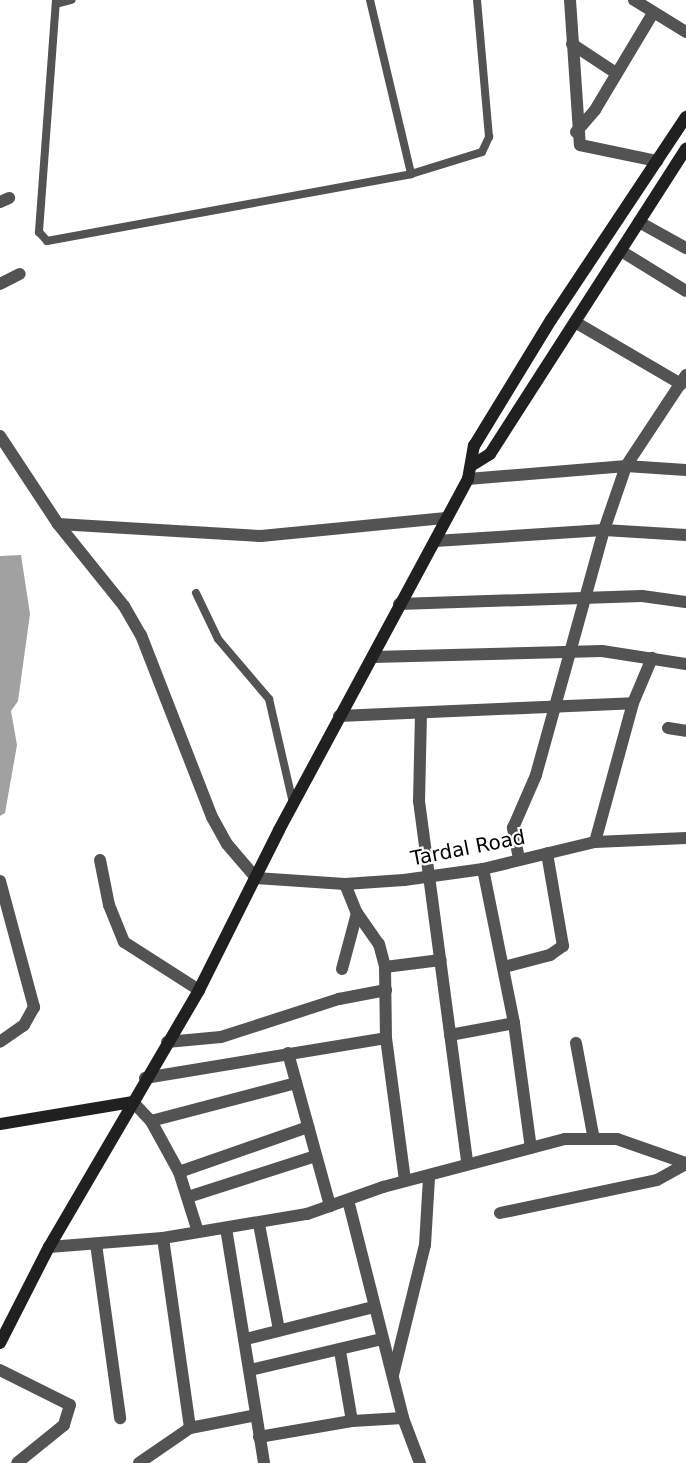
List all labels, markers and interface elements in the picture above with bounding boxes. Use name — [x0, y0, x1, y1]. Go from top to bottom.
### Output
street label: Tardal Road — [409, 825, 527, 871]

